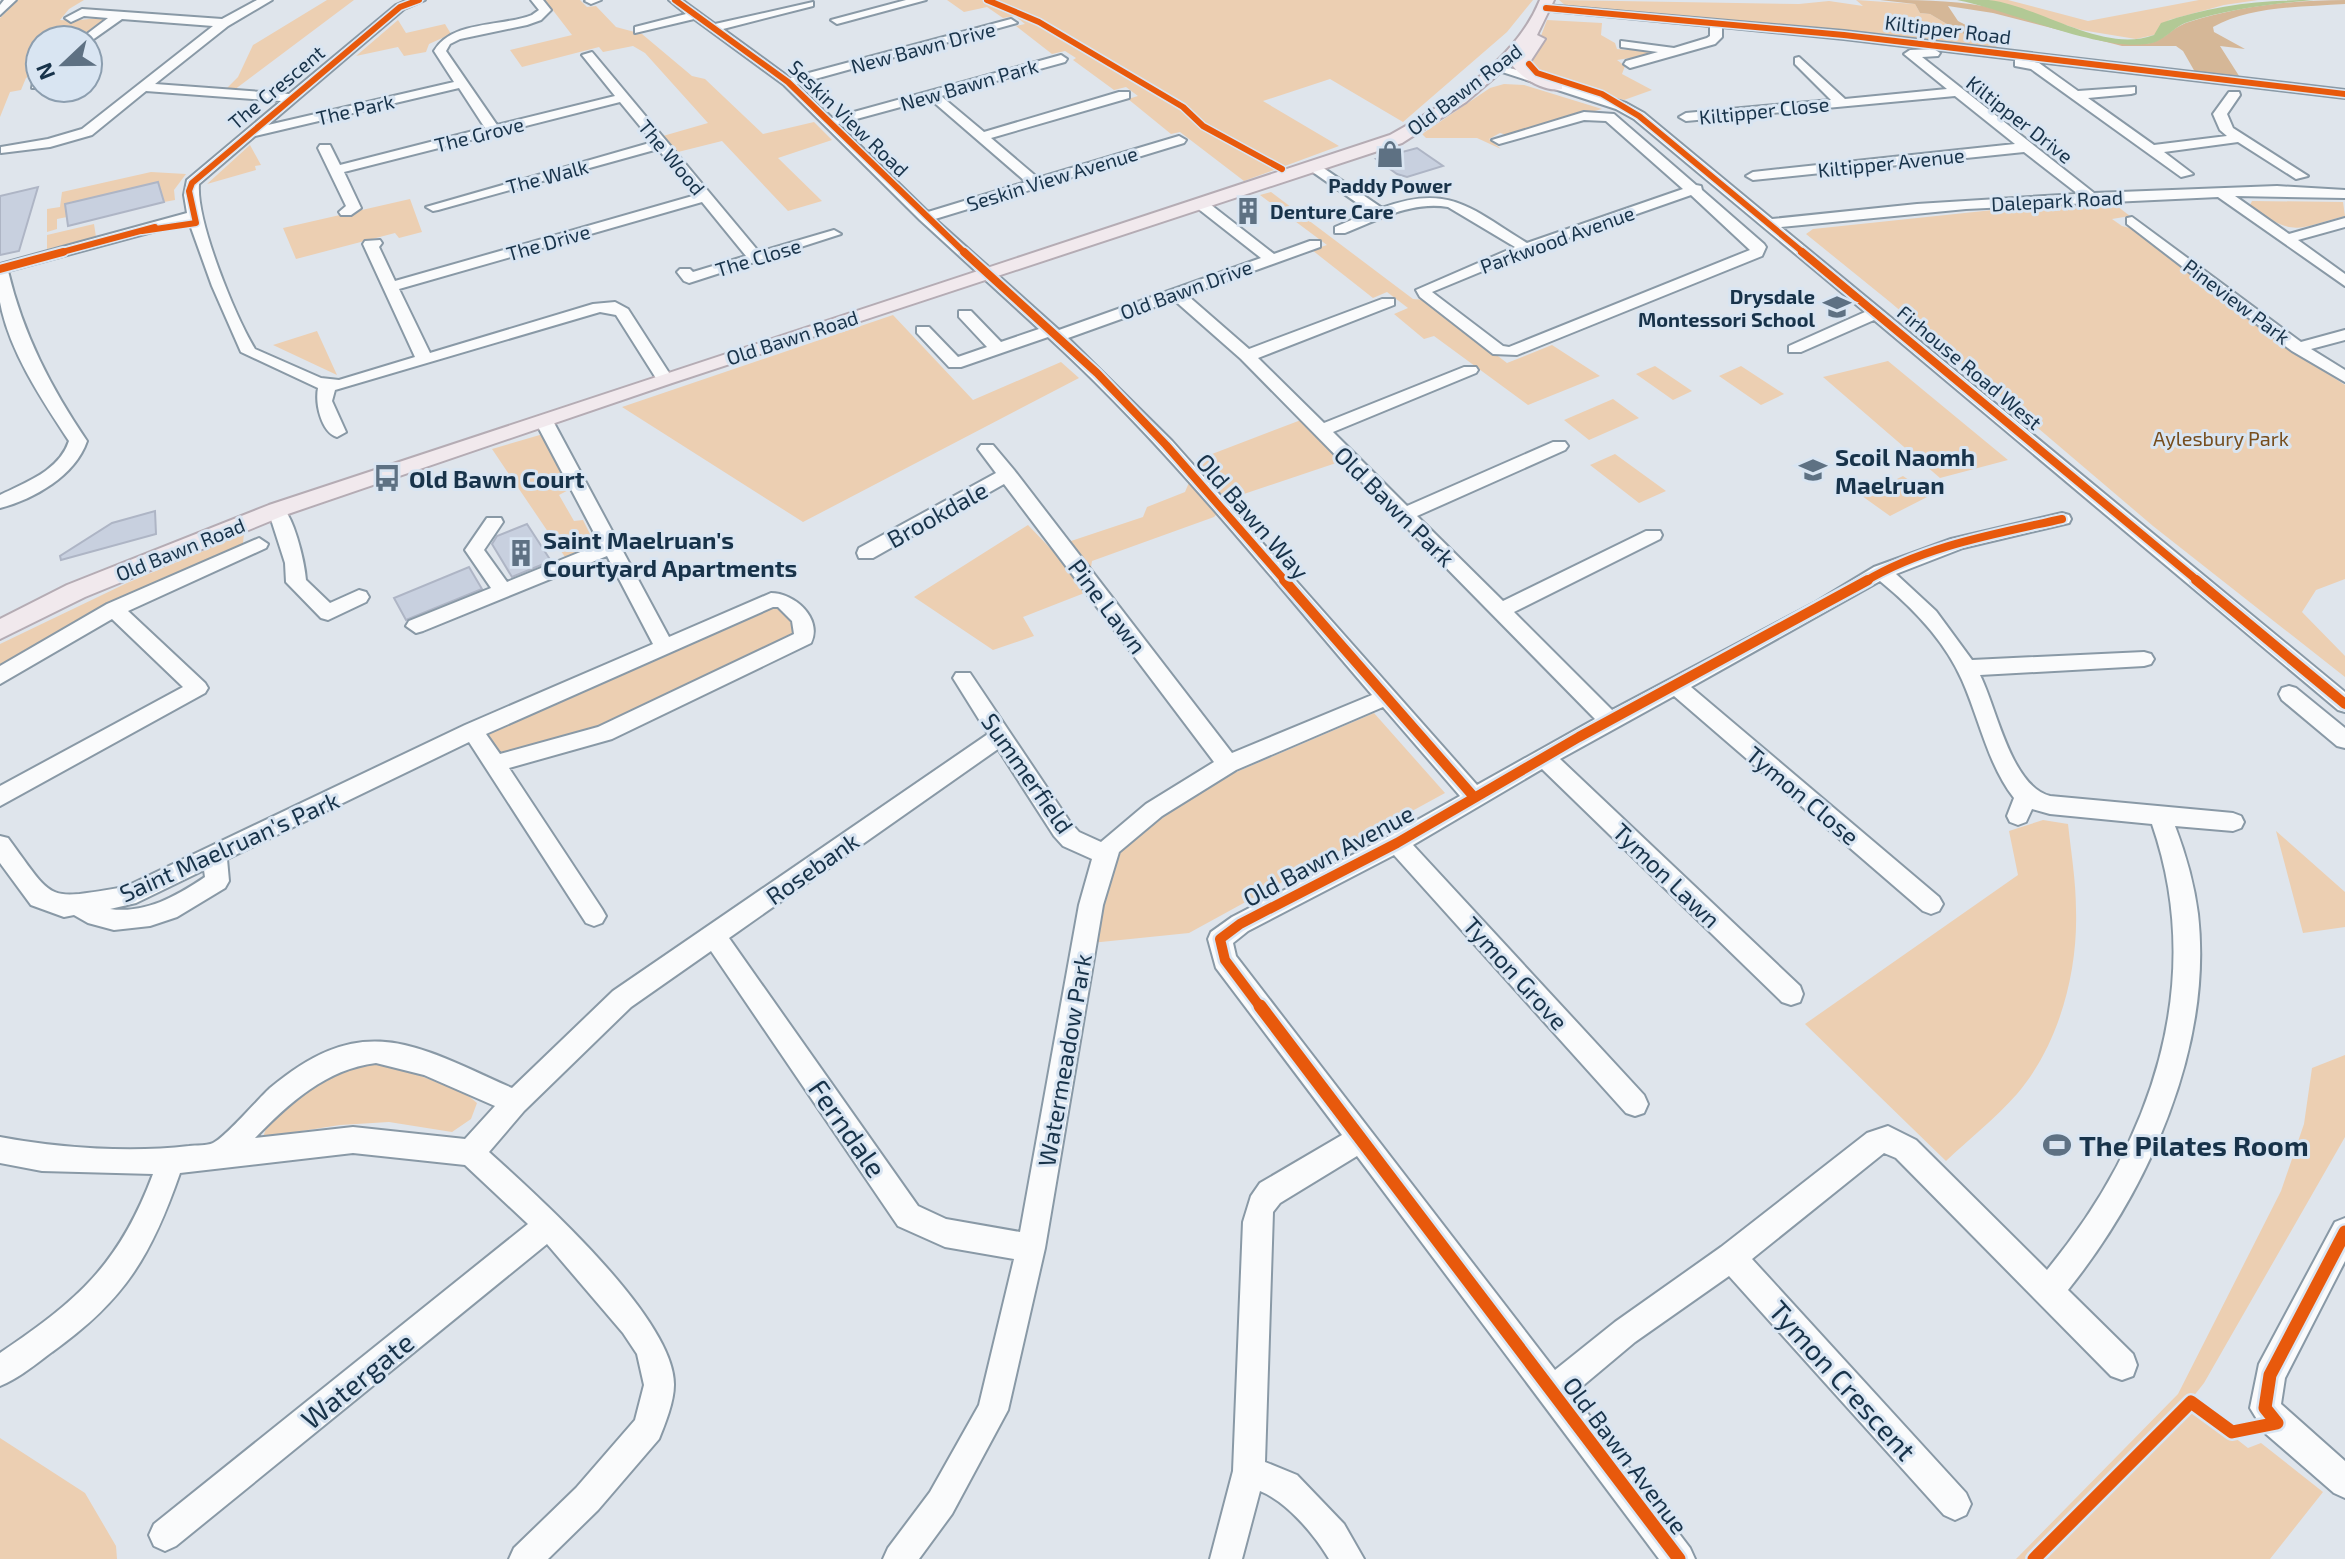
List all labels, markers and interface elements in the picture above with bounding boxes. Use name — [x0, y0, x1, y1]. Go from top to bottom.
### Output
street label: Kiltipper Road — [1883, 9, 2013, 49]
street label: New Bawn Drive — [848, 16, 998, 78]
north arrow — [24, 24, 104, 104]
street label: Old Bawn Road — [1402, 38, 1526, 140]
street label: The Crescent — [223, 40, 329, 134]
street label: New Bawn Park — [897, 53, 1041, 115]
street label: Seskin View Road — [784, 55, 914, 181]
text: N — [29, 60, 60, 84]
street label: Kiltipper Drive — [1962, 70, 2078, 168]
street label: The Park — [314, 88, 396, 130]
street label: Kiltipper Close — [1698, 91, 1830, 129]
street label: The Grove — [432, 111, 526, 157]
street label: The Wood — [634, 114, 710, 200]
shop icon: Paddy Power — [1375, 139, 1405, 169]
street label: Seskin View Avenue — [963, 141, 1141, 215]
street label: Kiltipper Avenue — [1816, 142, 1966, 182]
street label: The Walk — [503, 154, 591, 198]
place label: Paddy Power — [1328, 173, 1452, 198]
street label: Dalepark Road — [1990, 185, 2124, 215]
building icon: Denture Care — [1233, 196, 1263, 226]
place label: Denture Care — [1270, 199, 1394, 223]
street label: Parkwood Avenue — [1477, 200, 1637, 278]
street label: The Drive — [503, 219, 593, 265]
street label: The Close — [712, 233, 804, 281]
street label: Pineview Park — [2179, 253, 2295, 349]
street label: Old Bawn Drive — [1117, 254, 1255, 324]
place label: Drysdale Montessori School — [1638, 284, 1815, 331]
school or university icon: Drysdale Montessori School — [1822, 292, 1852, 322]
street label: Firhouse Road West — [1893, 300, 2047, 435]
street label: Old Bawn Road — [723, 304, 861, 370]
park label: Aylesbury Park — [2153, 426, 2289, 450]
street label: Old Bawn Park — [1329, 440, 1461, 572]
place label: Scoil Naomh Maelruan — [1835, 442, 1975, 499]
street label: Old Bawn Way — [1190, 447, 1316, 585]
school or university icon: Scoil Naomh Maelruan — [1798, 455, 1828, 485]
bus stop icon: Old Bawn Court — [372, 463, 402, 493]
place label: Old Bawn Court — [409, 464, 585, 493]
street label: Brookdale — [882, 475, 992, 553]
street label: Old Bawn Road — [112, 512, 248, 586]
place label: Saint Maelruan's Courtyard Apartments — [543, 525, 797, 582]
building icon: Saint Maelruan's Courtyard Apartments — [506, 538, 536, 568]
street label: Pine Lawn — [1063, 553, 1153, 659]
street label: Summerfield — [976, 707, 1080, 839]
street label: Tymon Close — [1741, 739, 1865, 851]
street label: Saint Maelruan's Park — [115, 785, 343, 907]
street label: Old Bawn Avenue — [1238, 798, 1418, 912]
street label: Tymon Lawn — [1607, 817, 1727, 933]
street label: Rosebank — [760, 826, 864, 910]
street label: Tymon Grove — [1458, 910, 1574, 1036]
street label: Watermeadow Park — [1031, 951, 1097, 1169]
street label: Ferndale — [802, 1072, 894, 1184]
place label: The Pilates Room — [2079, 1128, 2309, 1162]
sports icon: The Pilates Room — [2042, 1130, 2072, 1160]
street label: Tymon Crescent — [1762, 1293, 1924, 1467]
street label: Watergate — [294, 1324, 420, 1436]
street label: Old Bawn Avenue — [1557, 1371, 1695, 1539]

